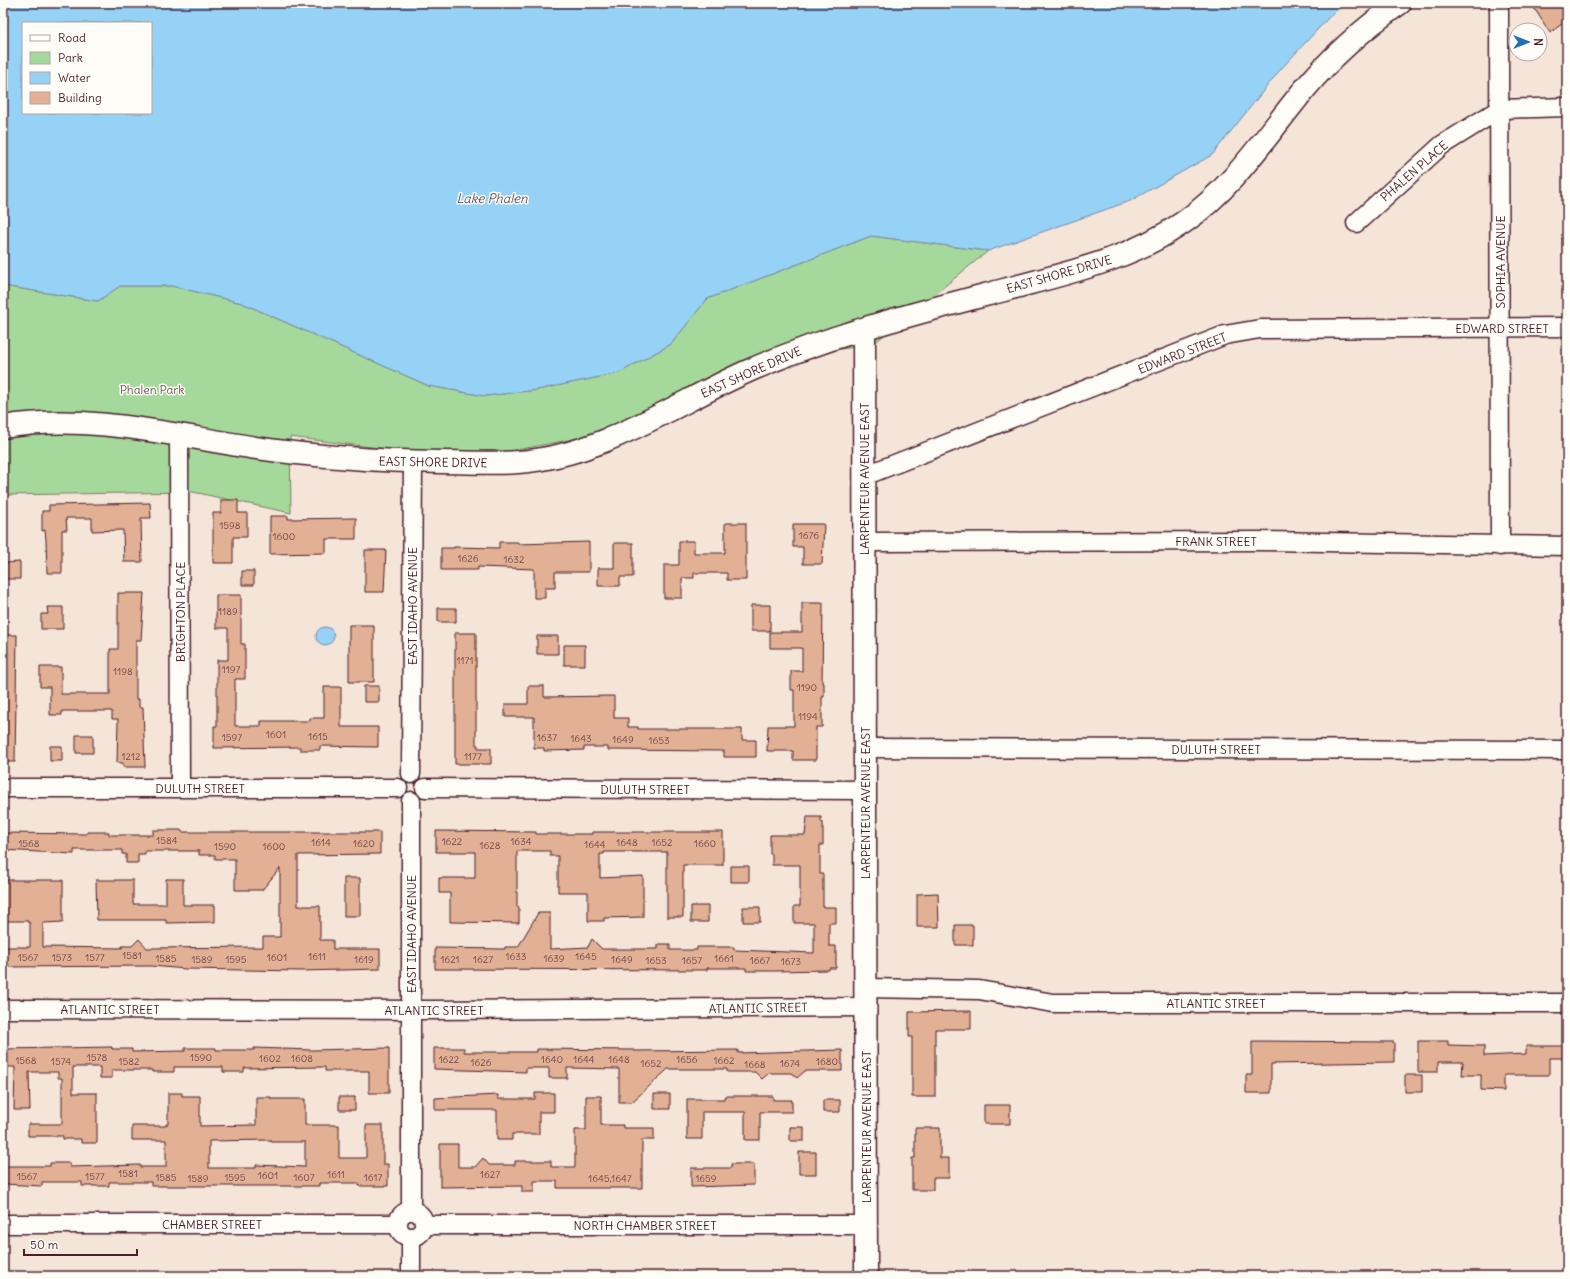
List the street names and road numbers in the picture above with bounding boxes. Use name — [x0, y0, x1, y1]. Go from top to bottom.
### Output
street label: PHALEN PLACE — [1377, 138, 1451, 204]
street label: SOPHIA AVENUE — [1493, 215, 1508, 309]
street label: EAST SHORE DRIVE — [1005, 252, 1113, 296]
street label: EDWARD STREET — [1455, 321, 1549, 336]
street label: EDWARD STREET — [1136, 329, 1228, 377]
street label: EAST SHORE DRIVE — [698, 343, 804, 401]
street label: LARPENTEUR AVENUE EAST — [857, 403, 872, 555]
street label: EAST SHORE DRIVE — [379, 454, 487, 470]
street label: FRANK STREET — [1175, 534, 1257, 549]
street label: EAST IDAHO AVENUE — [405, 547, 420, 665]
street label: BRIGHTON PLACE — [173, 562, 188, 662]
street label: LARPENTEUR AVENUE EAST — [858, 727, 873, 879]
street label: DULUTH STREET — [1171, 742, 1261, 757]
street label: DULUTH STREET — [155, 781, 245, 796]
street label: DULUTH STREET — [600, 782, 690, 797]
street label: EAST IDAHO AVENUE — [404, 875, 419, 993]
street label: ATLANTIC STREET — [1167, 996, 1265, 1011]
street label: ATLANTIC STREET — [708, 1000, 808, 1016]
street label: ATLANTIC STREET — [61, 1002, 159, 1017]
street label: ATLANTIC STREET — [385, 1003, 483, 1018]
street label: LARPENTEUR AVENUE EAST — [859, 1051, 874, 1203]
street label: CHAMBER STREET — [162, 1217, 262, 1232]
street label: NORTH CHAMBER STREET — [574, 1218, 716, 1233]

